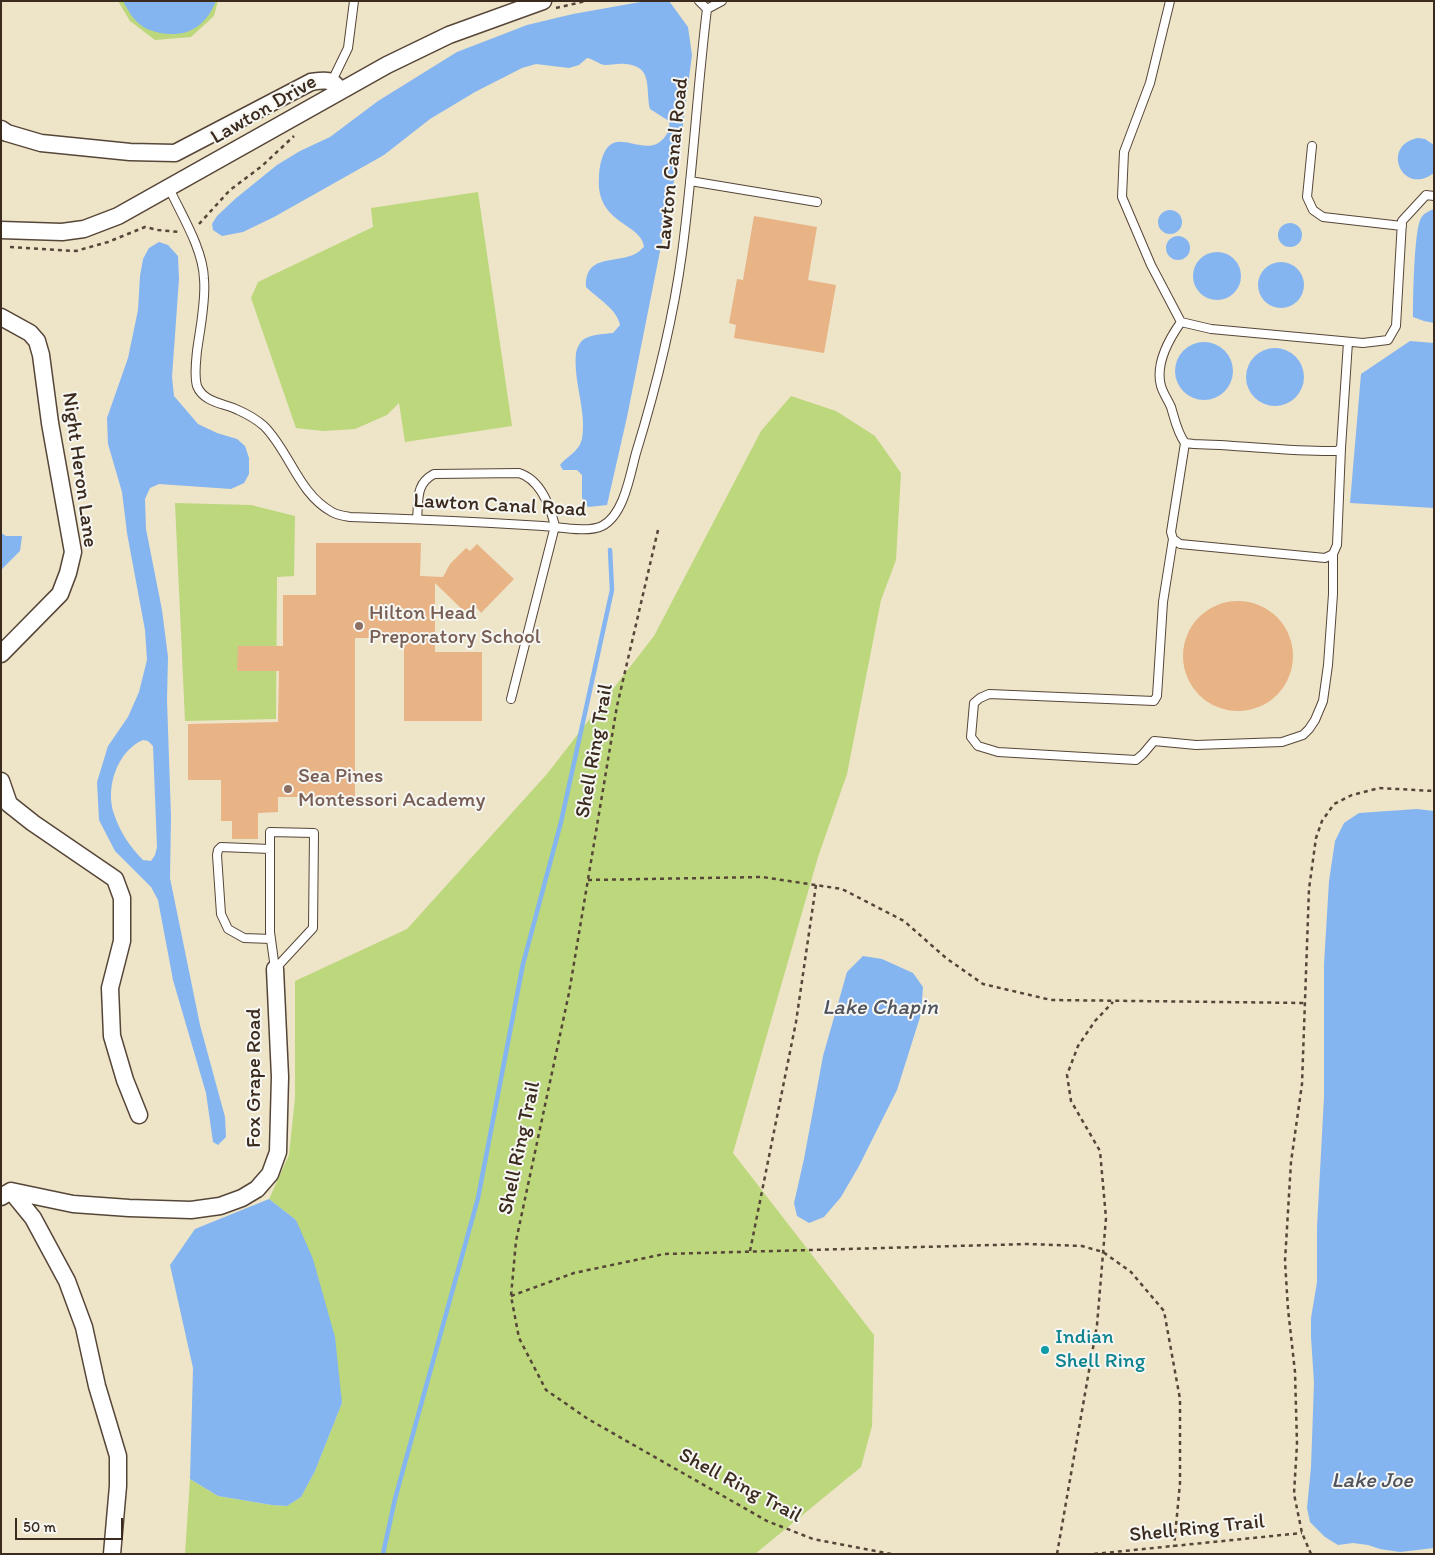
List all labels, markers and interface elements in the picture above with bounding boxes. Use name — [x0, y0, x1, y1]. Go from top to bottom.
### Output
street label: Lawton Drive — [206, 70, 322, 150]
street label: Lawton Canal Road — [651, 76, 695, 252]
street label: Night Heron Lane — [56, 391, 102, 549]
street label: Lawton Canal Road — [413, 489, 587, 523]
place label: Hilton Head Preporatory School — [369, 601, 541, 651]
marker: Hilton Head Preporatory School — [353, 620, 365, 632]
street label: Shell Ring Trail — [571, 682, 619, 820]
place label: Sea Pines Montessori Academy — [298, 764, 485, 814]
marker: Sea Pines Montessori Academy — [282, 783, 294, 795]
water label: Lake Chapin — [822, 995, 938, 1021]
street label: Fox Grape Road — [242, 1008, 268, 1148]
street label: Shell Ring Trail — [494, 1079, 546, 1217]
place label: Indian Shell Ring — [1055, 1325, 1145, 1375]
marker: Indian Shell Ring — [1039, 1344, 1051, 1356]
street label: Shell Ring Trail — [674, 1443, 806, 1529]
water label: Lake Joe — [1331, 1468, 1413, 1494]
scale bar — [18, 1508, 125, 1540]
street label: Shell Ring Trail — [1128, 1509, 1266, 1549]
text: 50 m — [23, 1518, 56, 1536]

